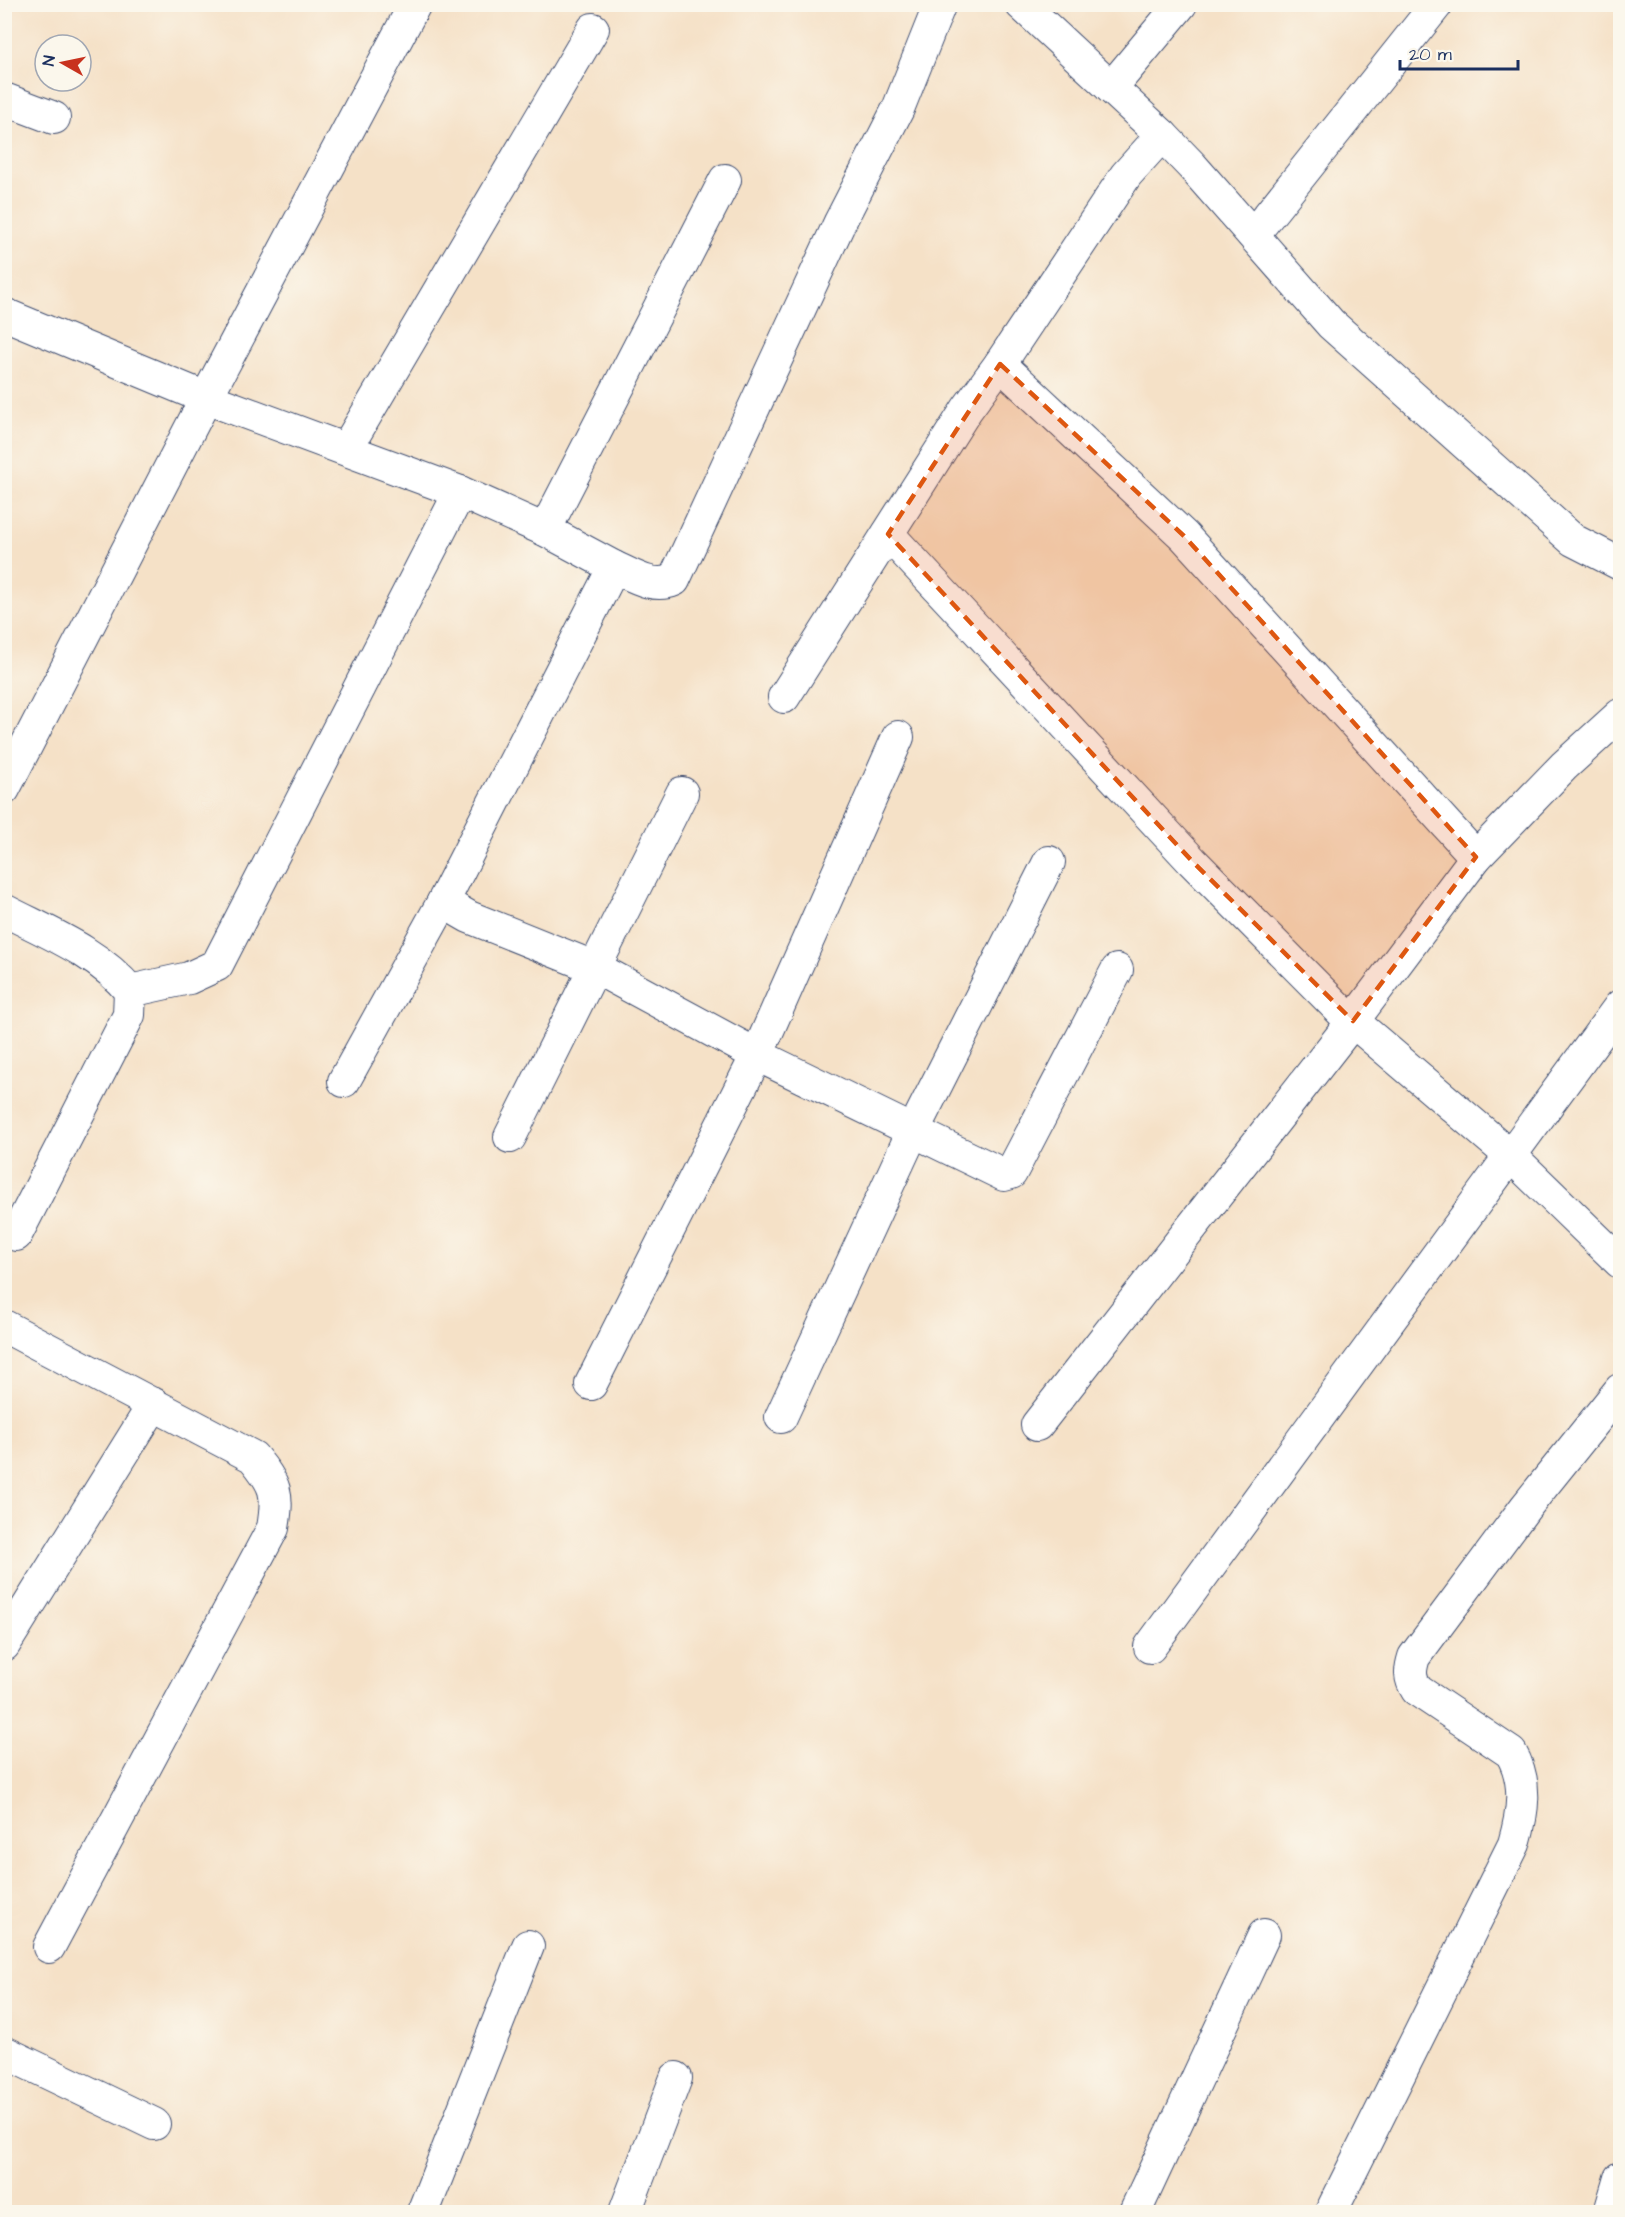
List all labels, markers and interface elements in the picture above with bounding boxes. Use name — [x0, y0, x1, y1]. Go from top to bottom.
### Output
north arrow — [33, 33, 93, 93]
scale bar — [1400, 33, 1518, 71]
text: 20 m — [1409, 42, 1452, 67]
text: N — [38, 54, 61, 67]

